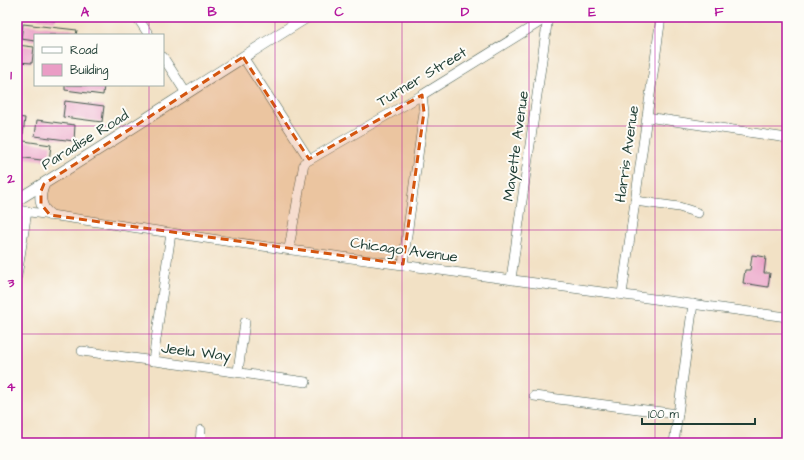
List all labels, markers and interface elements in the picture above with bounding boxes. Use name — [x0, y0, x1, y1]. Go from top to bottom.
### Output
text: A — [81, 3, 90, 21]
text: B — [207, 3, 217, 21]
text: C — [334, 3, 344, 21]
text: D — [461, 3, 470, 21]
text: E — [588, 3, 596, 21]
text: F — [714, 3, 724, 21]
legend — [34, 34, 164, 86]
text: Road — [70, 42, 98, 59]
street label: Turner Street — [373, 42, 471, 112]
text: Building — [70, 62, 108, 80]
text: 1 — [10, 66, 12, 84]
street label: Mayette Avenue — [498, 89, 535, 203]
street label: Harris Avenue — [610, 104, 644, 204]
street label: Paradise Road — [37, 105, 133, 175]
text: 2 — [6, 170, 15, 188]
street label: Chicago Avenue — [349, 232, 459, 269]
text: 3 — [7, 274, 15, 292]
street label: Jeelu Way — [160, 337, 232, 368]
text: 4 — [7, 378, 16, 396]
scale bar — [642, 400, 755, 426]
text: 100 m — [648, 406, 679, 423]

